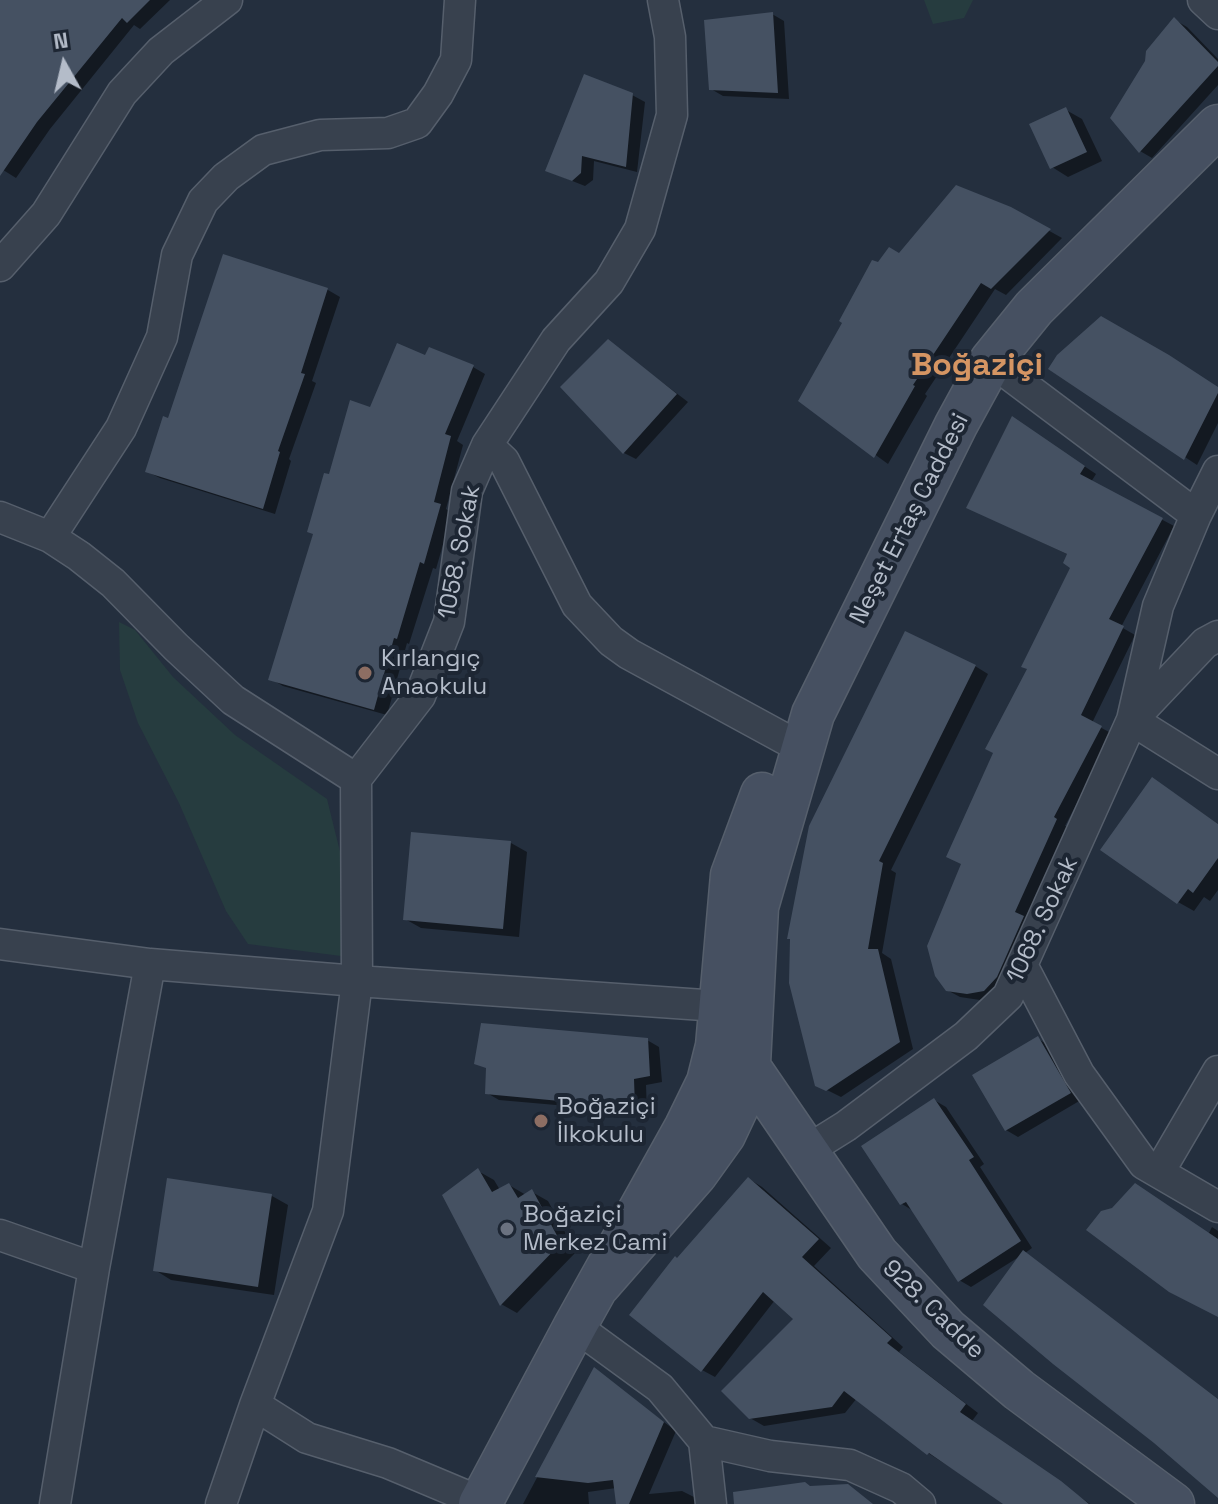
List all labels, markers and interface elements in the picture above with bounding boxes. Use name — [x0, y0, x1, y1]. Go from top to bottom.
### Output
north arrow — [24, 24, 104, 104]
text: N — [51, 25, 70, 55]
district label: Boğaziçi — [911, 347, 1043, 385]
street label: Neşet Ertaş Caddesi — [844, 409, 976, 629]
street label: 1058. Sokak — [433, 483, 487, 621]
place label: Kırlangıç Anaokulu — [381, 645, 487, 701]
marker: Kırlangıç Anaokulu — [356, 664, 374, 682]
street label: 1068. Sokak — [1001, 852, 1085, 988]
place label: Boğaziçi İlkokulu — [557, 1093, 656, 1149]
marker: Boğaziçi İlkokulu — [532, 1112, 550, 1130]
place label: Boğaziçi Merkez Cami — [523, 1201, 667, 1257]
marker: Boğaziçi Merkez Cami — [498, 1220, 516, 1238]
street label: 928. Cadde — [876, 1254, 990, 1366]

